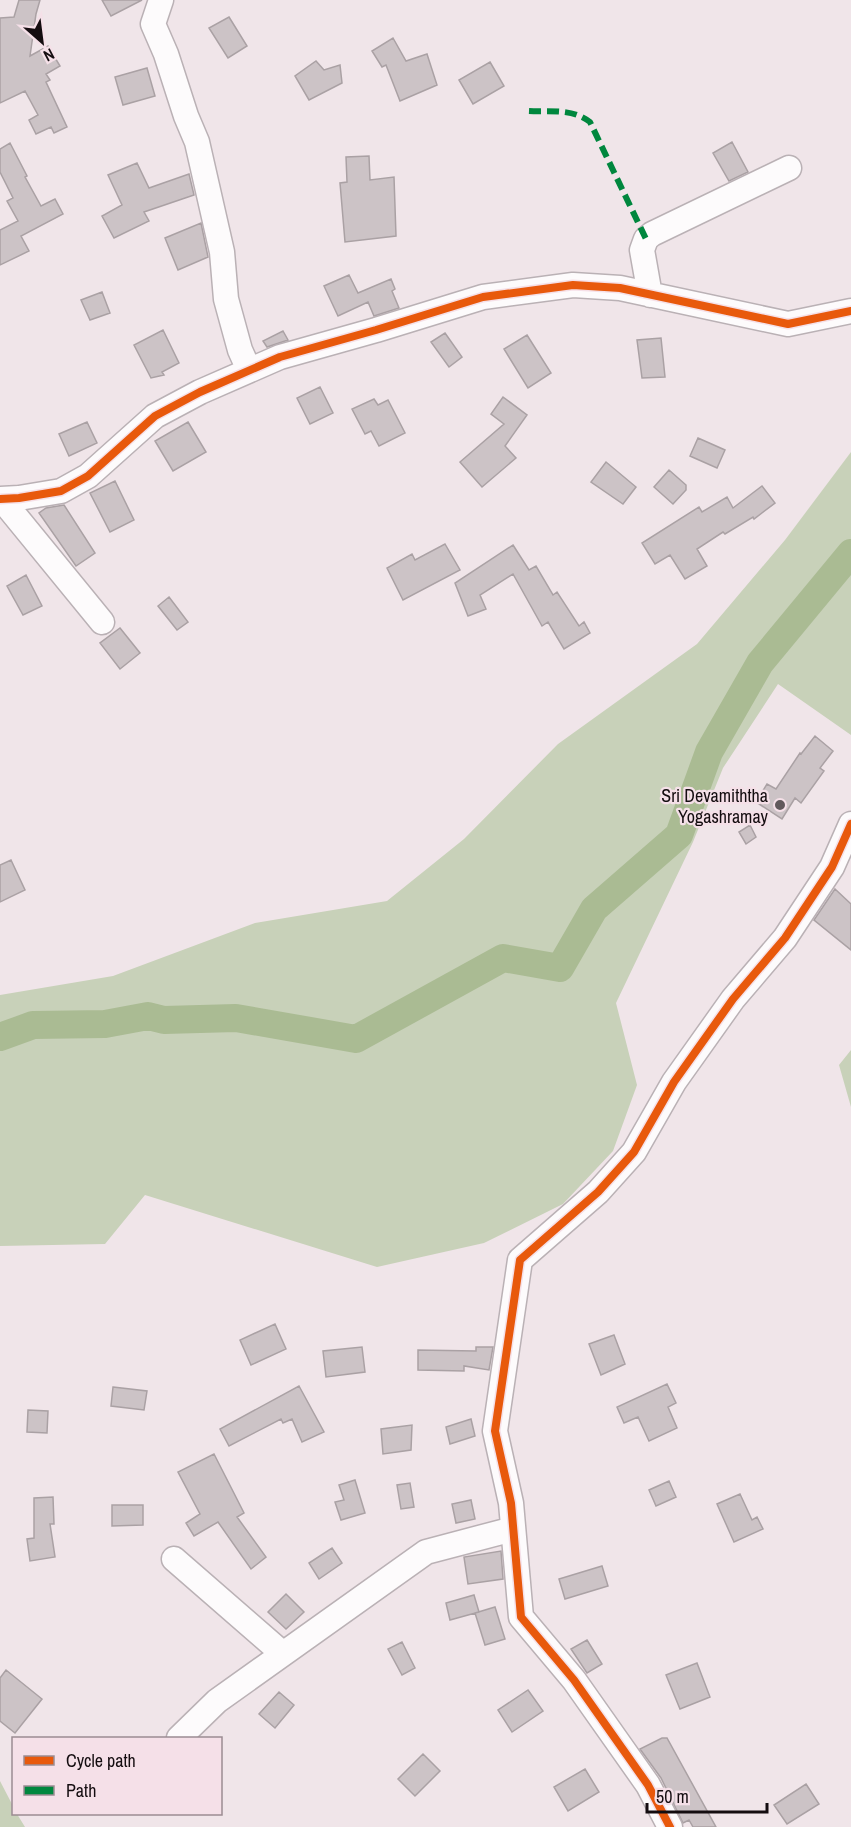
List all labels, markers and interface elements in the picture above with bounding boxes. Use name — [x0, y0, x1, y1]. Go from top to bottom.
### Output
north arrow — [12, 12, 72, 72]
text: N — [40, 43, 58, 67]
place label: Sri Devamiththa Yogashramay — [661, 783, 769, 829]
marker: Sri Devamiththa Yogashramay — [773, 798, 787, 812]
legend — [12, 1737, 222, 1815]
text: Cycle path — [66, 1748, 136, 1773]
scale bar — [647, 1776, 767, 1814]
text: Path — [66, 1778, 96, 1803]
text: 50 m — [656, 1784, 689, 1809]

